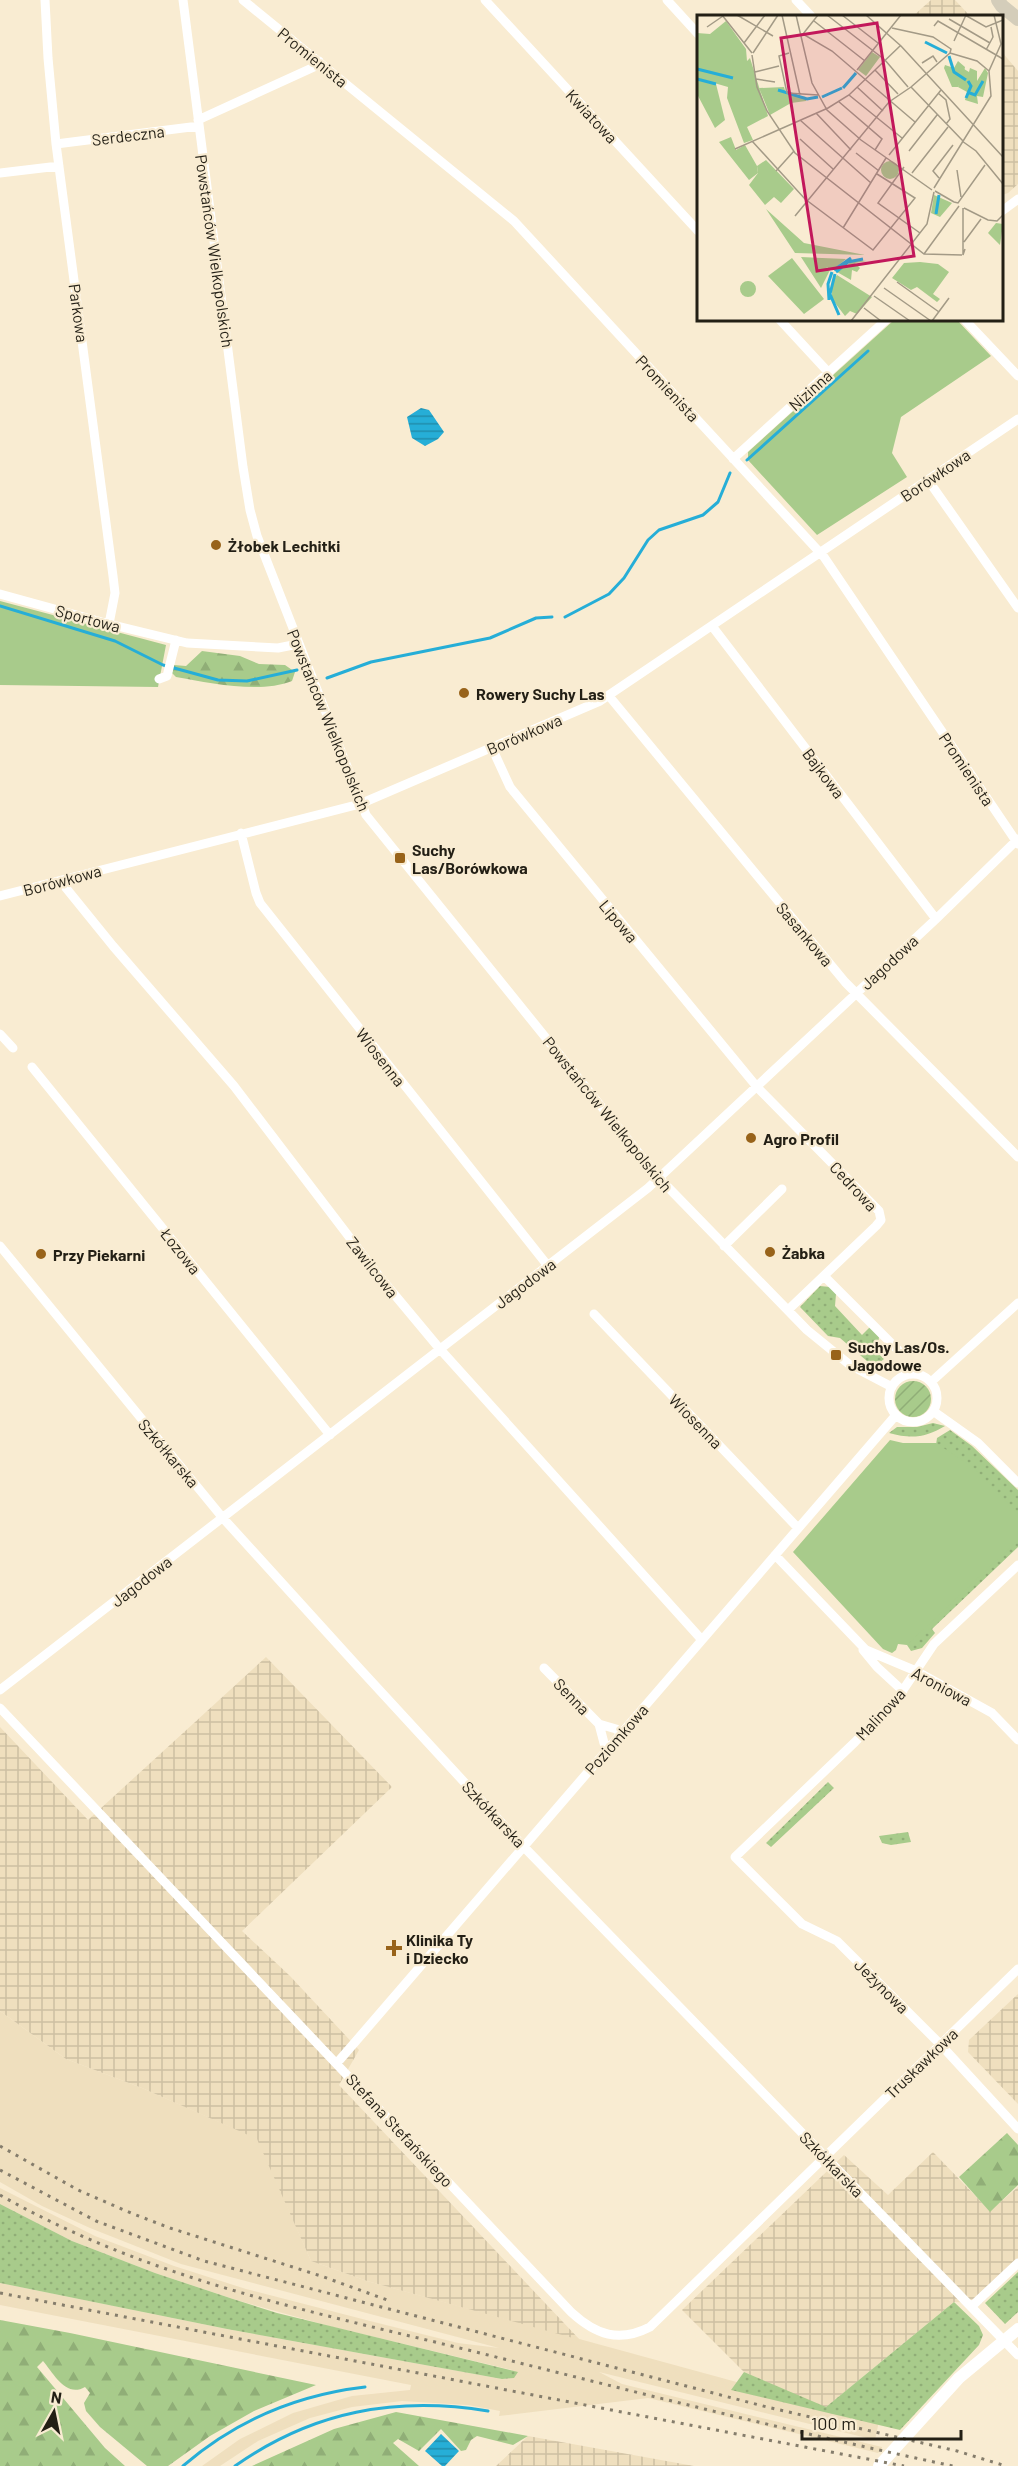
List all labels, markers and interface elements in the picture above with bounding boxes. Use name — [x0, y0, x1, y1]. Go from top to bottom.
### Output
inset map — [697, 15, 1003, 321]
street label: Promienista — [274, 23, 352, 91]
street label: Kwiatowa — [562, 85, 622, 147]
street label: Serdeczna — [91, 121, 165, 149]
street label: Powstańców Wielkopolskich — [192, 153, 238, 349]
street label: Parkowa — [65, 282, 93, 344]
street label: Promienista — [632, 351, 704, 425]
street label: Nizinna — [784, 366, 836, 414]
street label: Borówkowa — [897, 445, 973, 505]
place label: Żłobek Lechitki — [228, 536, 340, 555]
marker: Żłobek Lechitki — [209, 538, 223, 552]
street label: Sportowa — [53, 600, 123, 636]
street label: Powstańców Wielkopolskich — [284, 626, 374, 814]
place label: Rowery Suchy Las — [476, 684, 605, 703]
marker: Rowery Suchy Las — [457, 686, 471, 700]
street label: Borówkowa — [483, 710, 565, 758]
street label: Promienista — [936, 729, 998, 809]
street label: Bajkowa — [799, 744, 849, 802]
place label: Suchy Las/Borówkowa — [412, 840, 528, 877]
marker: Suchy Las/Borówkowa — [393, 851, 407, 865]
street label: Borówkowa — [21, 860, 103, 900]
street label: Lipowa — [596, 896, 642, 946]
street label: Sasankowa — [773, 898, 837, 970]
street label: Jagodowa — [856, 931, 922, 993]
street label: Wiosenna — [352, 1024, 410, 1090]
street label: Powstańców Wielkopolskich — [539, 1032, 677, 1196]
place label: Agro Profil — [763, 1129, 839, 1148]
marker: Agro Profil — [744, 1131, 758, 1145]
street label: Cedrowa — [826, 1157, 882, 1215]
street label: Łozowa — [156, 1224, 205, 1278]
street label: Zawilcowa — [343, 1233, 403, 1301]
place label: Żabka — [782, 1243, 825, 1262]
place label: Przy Piekarni — [53, 1245, 145, 1264]
marker: Żabka — [763, 1245, 777, 1259]
marker: Przy Piekarni — [34, 1247, 48, 1261]
street label: Jagodowa — [491, 1254, 559, 1312]
place label: Suchy Las/Os. Jagodowe — [848, 1337, 950, 1374]
marker: Suchy Las/Os. Jagodowe — [829, 1348, 843, 1362]
street label: Wiosenna — [665, 1390, 727, 1452]
street label: Szkółkarska — [135, 1415, 203, 1491]
street label: Jagodowa — [107, 1552, 175, 1610]
street label: Aroniowa — [909, 1662, 975, 1710]
street label: Senna — [550, 1674, 594, 1718]
street label: Malinowa — [851, 1684, 909, 1744]
street label: Poziomkowa — [580, 1700, 652, 1778]
street label: Szkółkarska — [458, 1777, 530, 1851]
place label: Klinika Ty i Dziecko — [406, 1930, 473, 1967]
marker: Klinika Ty i Dziecko — [387, 1941, 401, 1955]
street label: Jeżynowa — [851, 1955, 913, 2017]
street label: Truskawkowa — [881, 2024, 961, 2102]
street label: Stefana Stefańskiego — [343, 2069, 457, 2191]
street label: Szkółkarska — [796, 2127, 868, 2201]
north arrow — [24, 2382, 84, 2442]
text: N — [50, 2386, 63, 2407]
scale bar — [802, 2403, 961, 2441]
text: 100 m — [811, 2412, 856, 2434]

